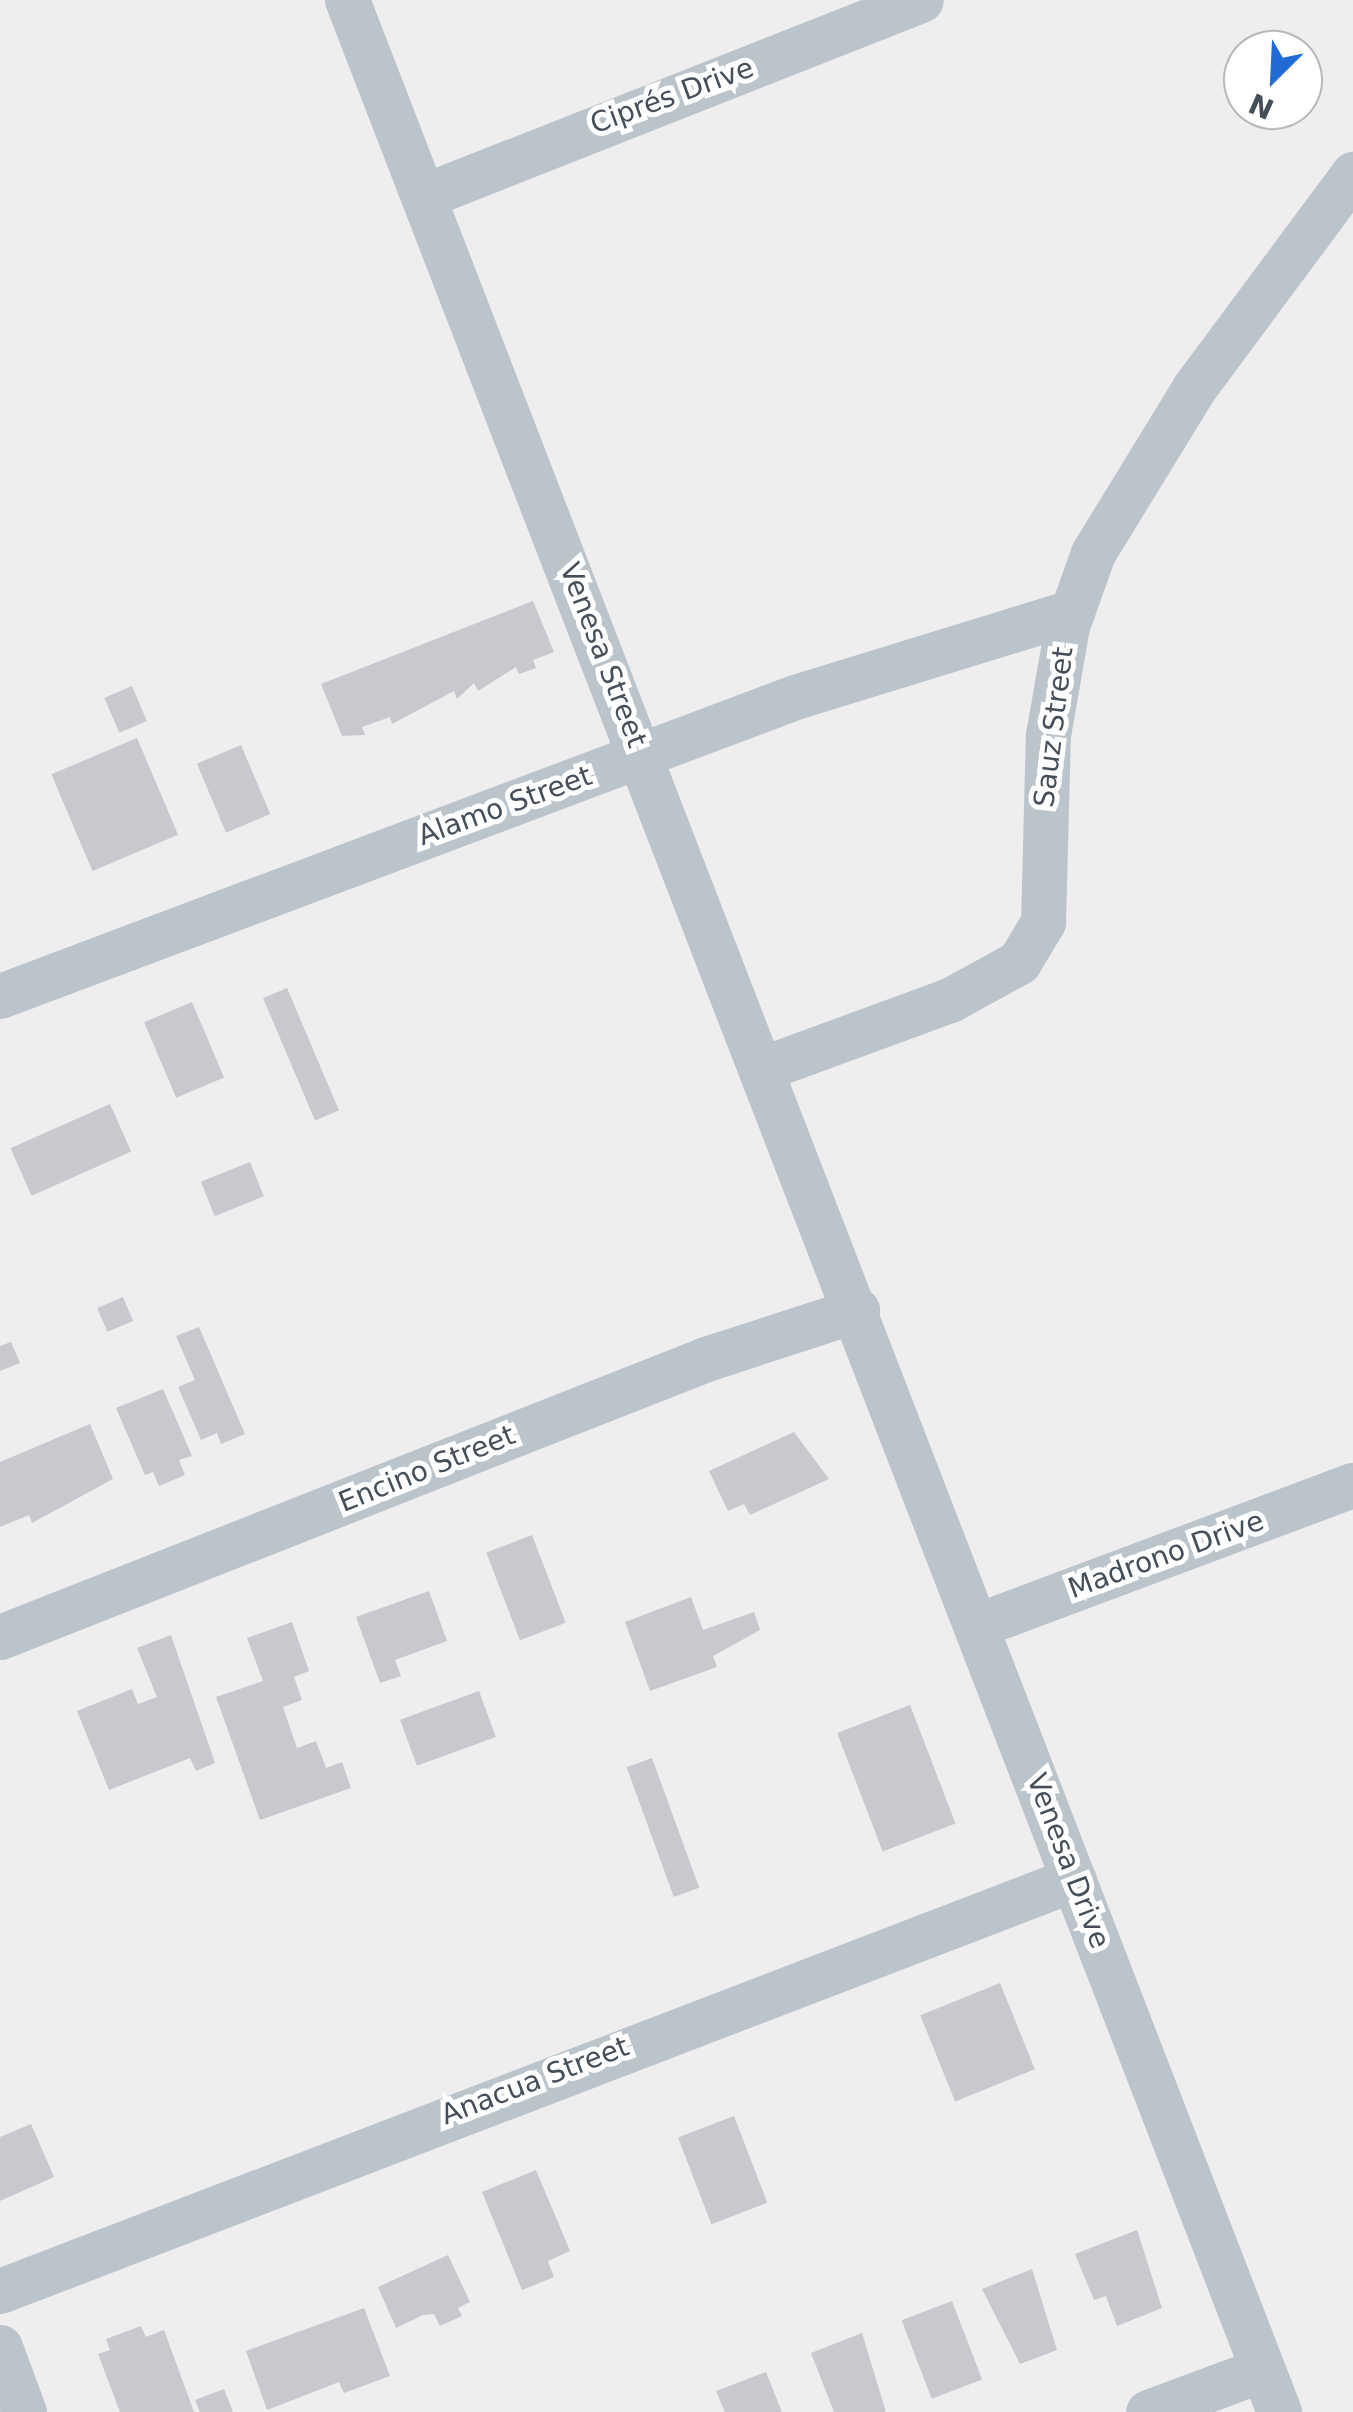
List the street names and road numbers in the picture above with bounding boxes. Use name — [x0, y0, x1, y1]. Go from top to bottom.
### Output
street label: Ciprés Drive — [586, 51, 758, 141]
street label: Venesa Street — [552, 558, 654, 752]
street label: Sauz Street — [1027, 645, 1081, 809]
street label: Alamo Street — [414, 759, 596, 853]
street label: Encino Street — [334, 1418, 520, 1520]
street label: Madrono Drive — [1064, 1504, 1268, 1606]
street label: Venesa Drive — [1019, 1769, 1117, 1953]
street label: Anacua Street — [436, 2030, 634, 2132]

